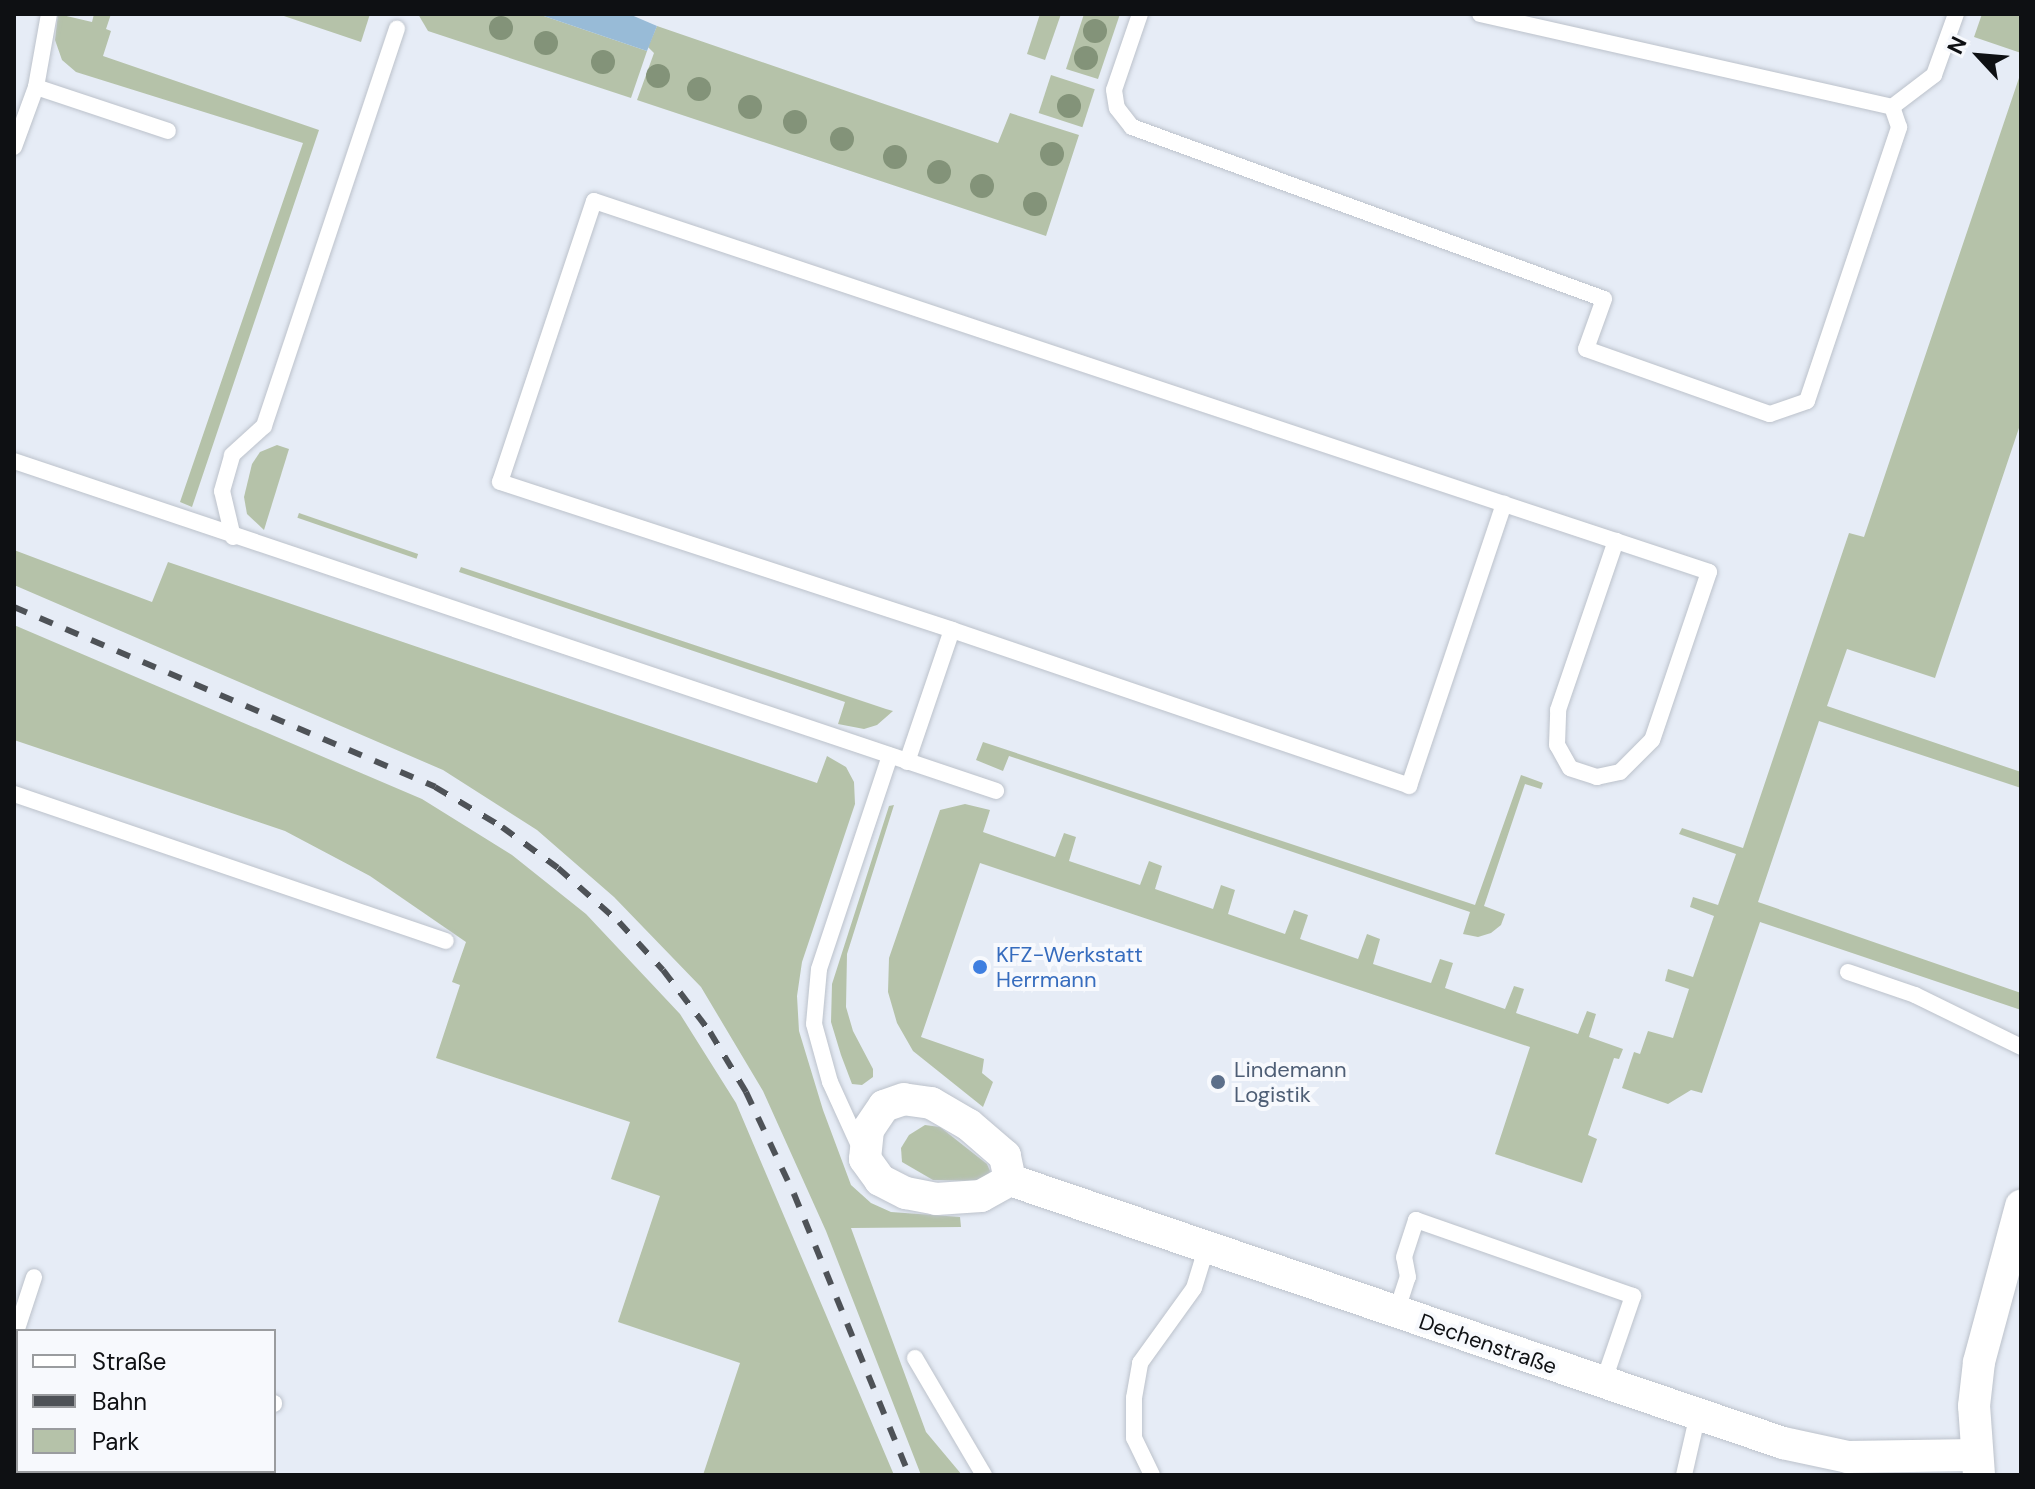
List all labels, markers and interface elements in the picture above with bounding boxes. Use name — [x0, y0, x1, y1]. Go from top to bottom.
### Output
north arrow — [1939, 16, 2019, 96]
text: N — [1940, 32, 1974, 59]
place label: KFZ-Werkstatt Herrmann — [996, 941, 1143, 992]
marker: KFZ-Werkstatt Herrmann — [971, 958, 989, 976]
place label: Lindemann Logistik — [1234, 1056, 1347, 1108]
marker: Lindemann Logistik — [1209, 1073, 1227, 1091]
street label: Dechenstraße — [1416, 1308, 1560, 1380]
legend — [16, 1329, 276, 1473]
text: Straße — [92, 1346, 166, 1377]
text: Bahn — [92, 1386, 147, 1417]
text: Park — [92, 1426, 139, 1457]

